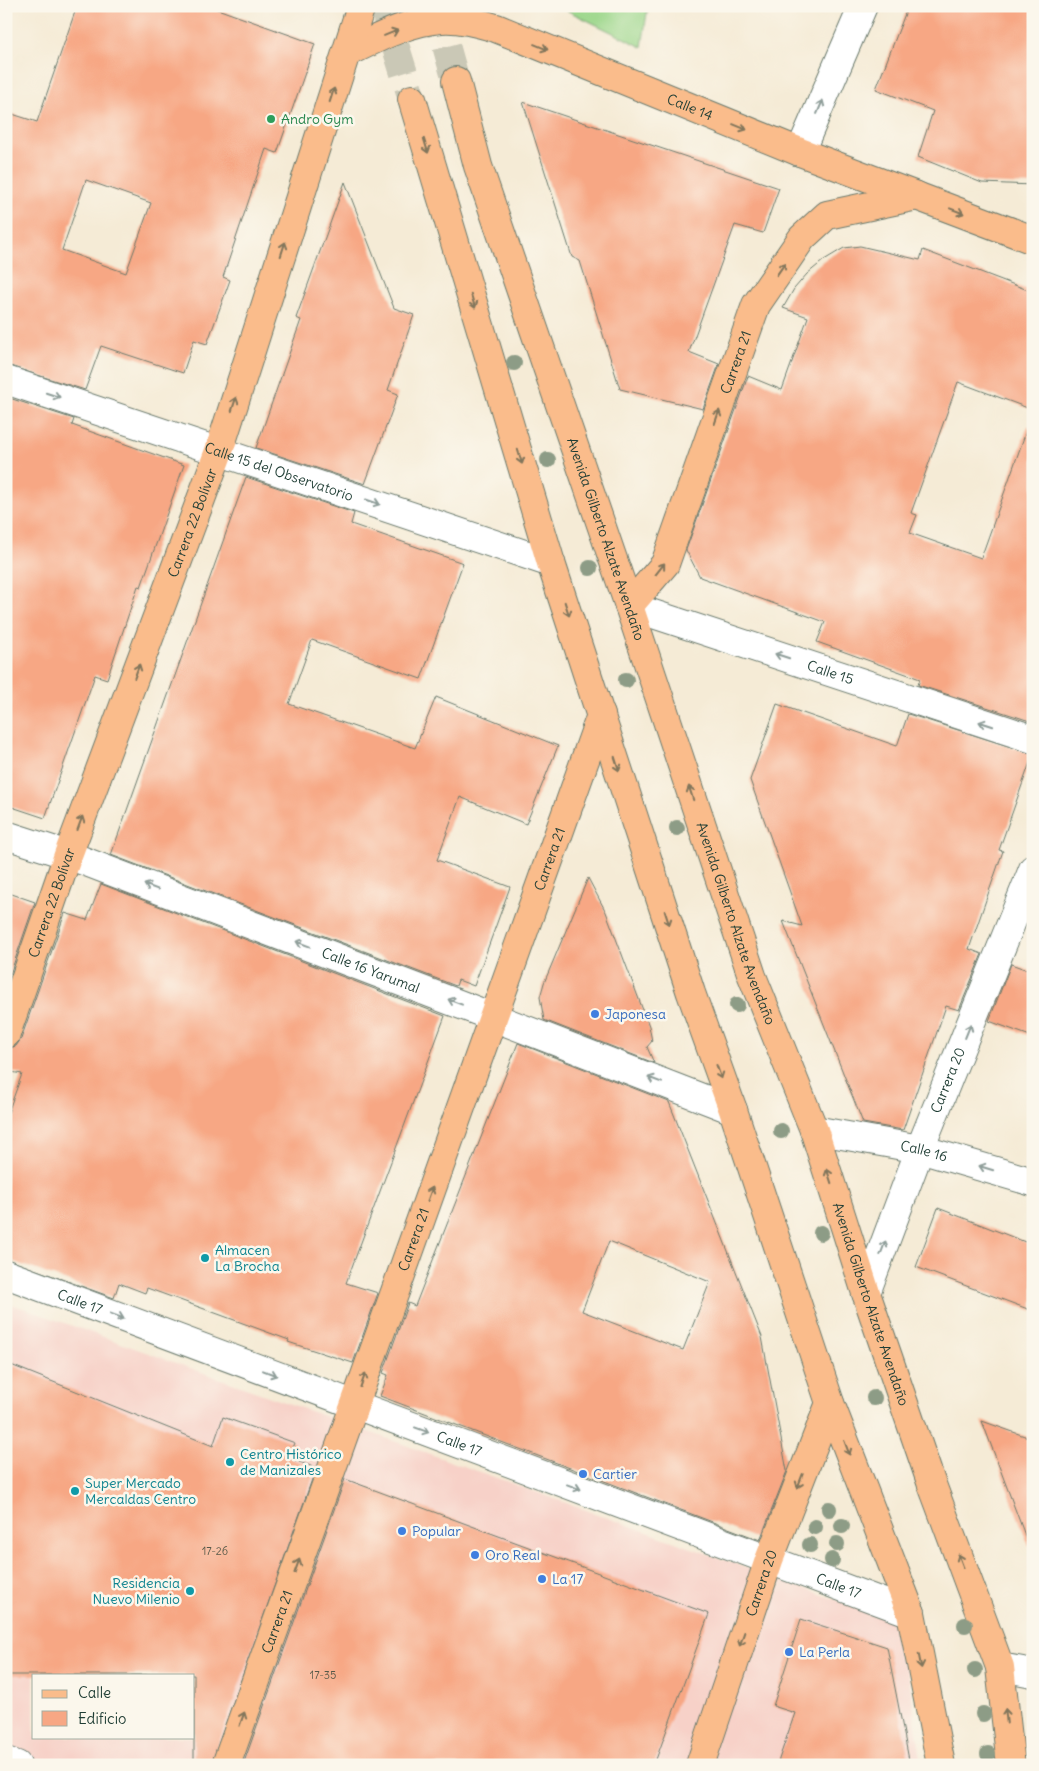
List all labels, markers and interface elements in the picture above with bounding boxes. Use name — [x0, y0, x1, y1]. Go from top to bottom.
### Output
one-way arrow — [383, 28, 398, 37]
one-way arrow — [533, 42, 548, 52]
one-way arrow — [328, 87, 338, 103]
street label: Calle 14 — [664, 90, 715, 124]
one-way arrow — [815, 100, 825, 115]
place label: Andro Gym — [281, 110, 353, 128]
marker: Andro Gym — [265, 113, 277, 125]
one-way arrow — [732, 123, 747, 132]
one-way arrow — [421, 137, 431, 153]
one-way arrow — [949, 207, 964, 216]
one-way arrow — [279, 242, 288, 258]
one-way arrow — [776, 262, 786, 276]
one-way arrow — [468, 293, 478, 309]
street label: Carrera 21 — [716, 328, 755, 396]
one-way arrow — [44, 391, 60, 401]
one-way arrow — [229, 397, 239, 413]
one-way arrow — [713, 410, 722, 425]
street label: Avenida Gilberto Alzate Avendaño — [563, 435, 649, 643]
street label: Calle 15 del Observatorio — [202, 438, 356, 505]
one-way arrow — [515, 449, 525, 465]
street label: Carrera 22 Bolívar — [164, 466, 221, 580]
one-way arrow — [364, 498, 380, 507]
one-way arrow — [655, 563, 666, 576]
one-way arrow — [562, 601, 572, 617]
one-way arrow — [775, 651, 791, 661]
street label: Calle 15 — [805, 656, 856, 688]
one-way arrow — [133, 663, 142, 679]
one-way arrow — [979, 718, 995, 728]
one-way arrow — [612, 755, 622, 771]
one-way arrow — [685, 785, 695, 801]
one-way arrow — [76, 816, 85, 831]
street label: Avenida Gilberto Alzate Avendaño — [693, 820, 780, 1027]
street label: Carrera 21 — [530, 825, 569, 893]
street label: Carrera 22 Bolívar — [24, 845, 79, 960]
one-way arrow — [144, 882, 159, 891]
one-way arrow — [662, 910, 672, 926]
one-way arrow — [296, 939, 311, 948]
street label: Calle 16 Yarumal — [319, 944, 422, 997]
one-way arrow — [448, 997, 463, 1006]
place label: Japonesa — [605, 1005, 666, 1023]
marker: Japonesa — [589, 1008, 601, 1020]
one-way arrow — [963, 1024, 973, 1039]
street label: Carrera 20 — [926, 1045, 969, 1116]
one-way arrow — [715, 1064, 724, 1079]
one-way arrow — [648, 1075, 663, 1084]
street label: Calle 16 — [899, 1137, 950, 1166]
one-way arrow — [978, 1163, 994, 1173]
one-way arrow — [823, 1168, 833, 1184]
one-way arrow — [426, 1187, 435, 1202]
street label: Avenida Gilberto Alzate Avendaño — [829, 1200, 913, 1408]
street label: Carrera 21 — [394, 1205, 433, 1274]
one-way arrow — [879, 1240, 888, 1256]
place label: Almacen La Brocha — [215, 1241, 280, 1275]
marker: Almacen La Brocha — [199, 1252, 211, 1264]
street label: Calle 17 — [55, 1285, 105, 1318]
one-way arrow — [109, 1312, 125, 1321]
one-way arrow — [261, 1369, 277, 1378]
one-way arrow — [359, 1373, 368, 1388]
one-way arrow — [414, 1426, 429, 1435]
street label: Calle 17 — [434, 1427, 484, 1460]
one-way arrow — [843, 1440, 852, 1455]
place label: Centro Histórico de Manizales — [240, 1445, 342, 1479]
marker: Centro Histórico de Manizales — [224, 1456, 236, 1468]
place label: Cartier — [593, 1465, 637, 1483]
marker: Cartier — [577, 1468, 589, 1480]
one-way arrow — [794, 1473, 804, 1488]
place label: Super Mercado Mercaldas Centro — [85, 1474, 196, 1508]
one-way arrow — [566, 1483, 581, 1492]
marker: Super Mercado Mercaldas Centro — [69, 1485, 81, 1497]
place label: Popular — [412, 1522, 461, 1540]
marker: Popular — [396, 1525, 408, 1537]
house number: 17-26 — [202, 1544, 228, 1558]
place label: Oro Real — [485, 1546, 540, 1564]
street label: Carrera 20 — [742, 1547, 781, 1619]
marker: Oro Real — [469, 1549, 481, 1561]
one-way arrow — [955, 1554, 964, 1569]
one-way arrow — [293, 1559, 302, 1574]
street label: Calle 17 — [813, 1569, 864, 1603]
place label: La 17 — [552, 1570, 583, 1588]
marker: La 17 — [536, 1573, 548, 1585]
place label: Residencia Nuevo Milenio — [93, 1574, 180, 1608]
marker: Residencia Nuevo Milenio — [184, 1585, 196, 1597]
street label: Carrera 21 — [258, 1588, 297, 1656]
one-way arrow — [737, 1631, 747, 1647]
place label: La Perla — [799, 1643, 850, 1661]
marker: La Perla — [783, 1646, 795, 1658]
one-way arrow — [916, 1653, 925, 1669]
house number: 17-35 — [310, 1668, 336, 1682]
legend — [32, 1674, 195, 1738]
text: Calle — [78, 1683, 111, 1702]
text: Edificio — [78, 1709, 126, 1728]
one-way arrow — [1001, 1709, 1011, 1725]
one-way arrow — [238, 1712, 247, 1727]

